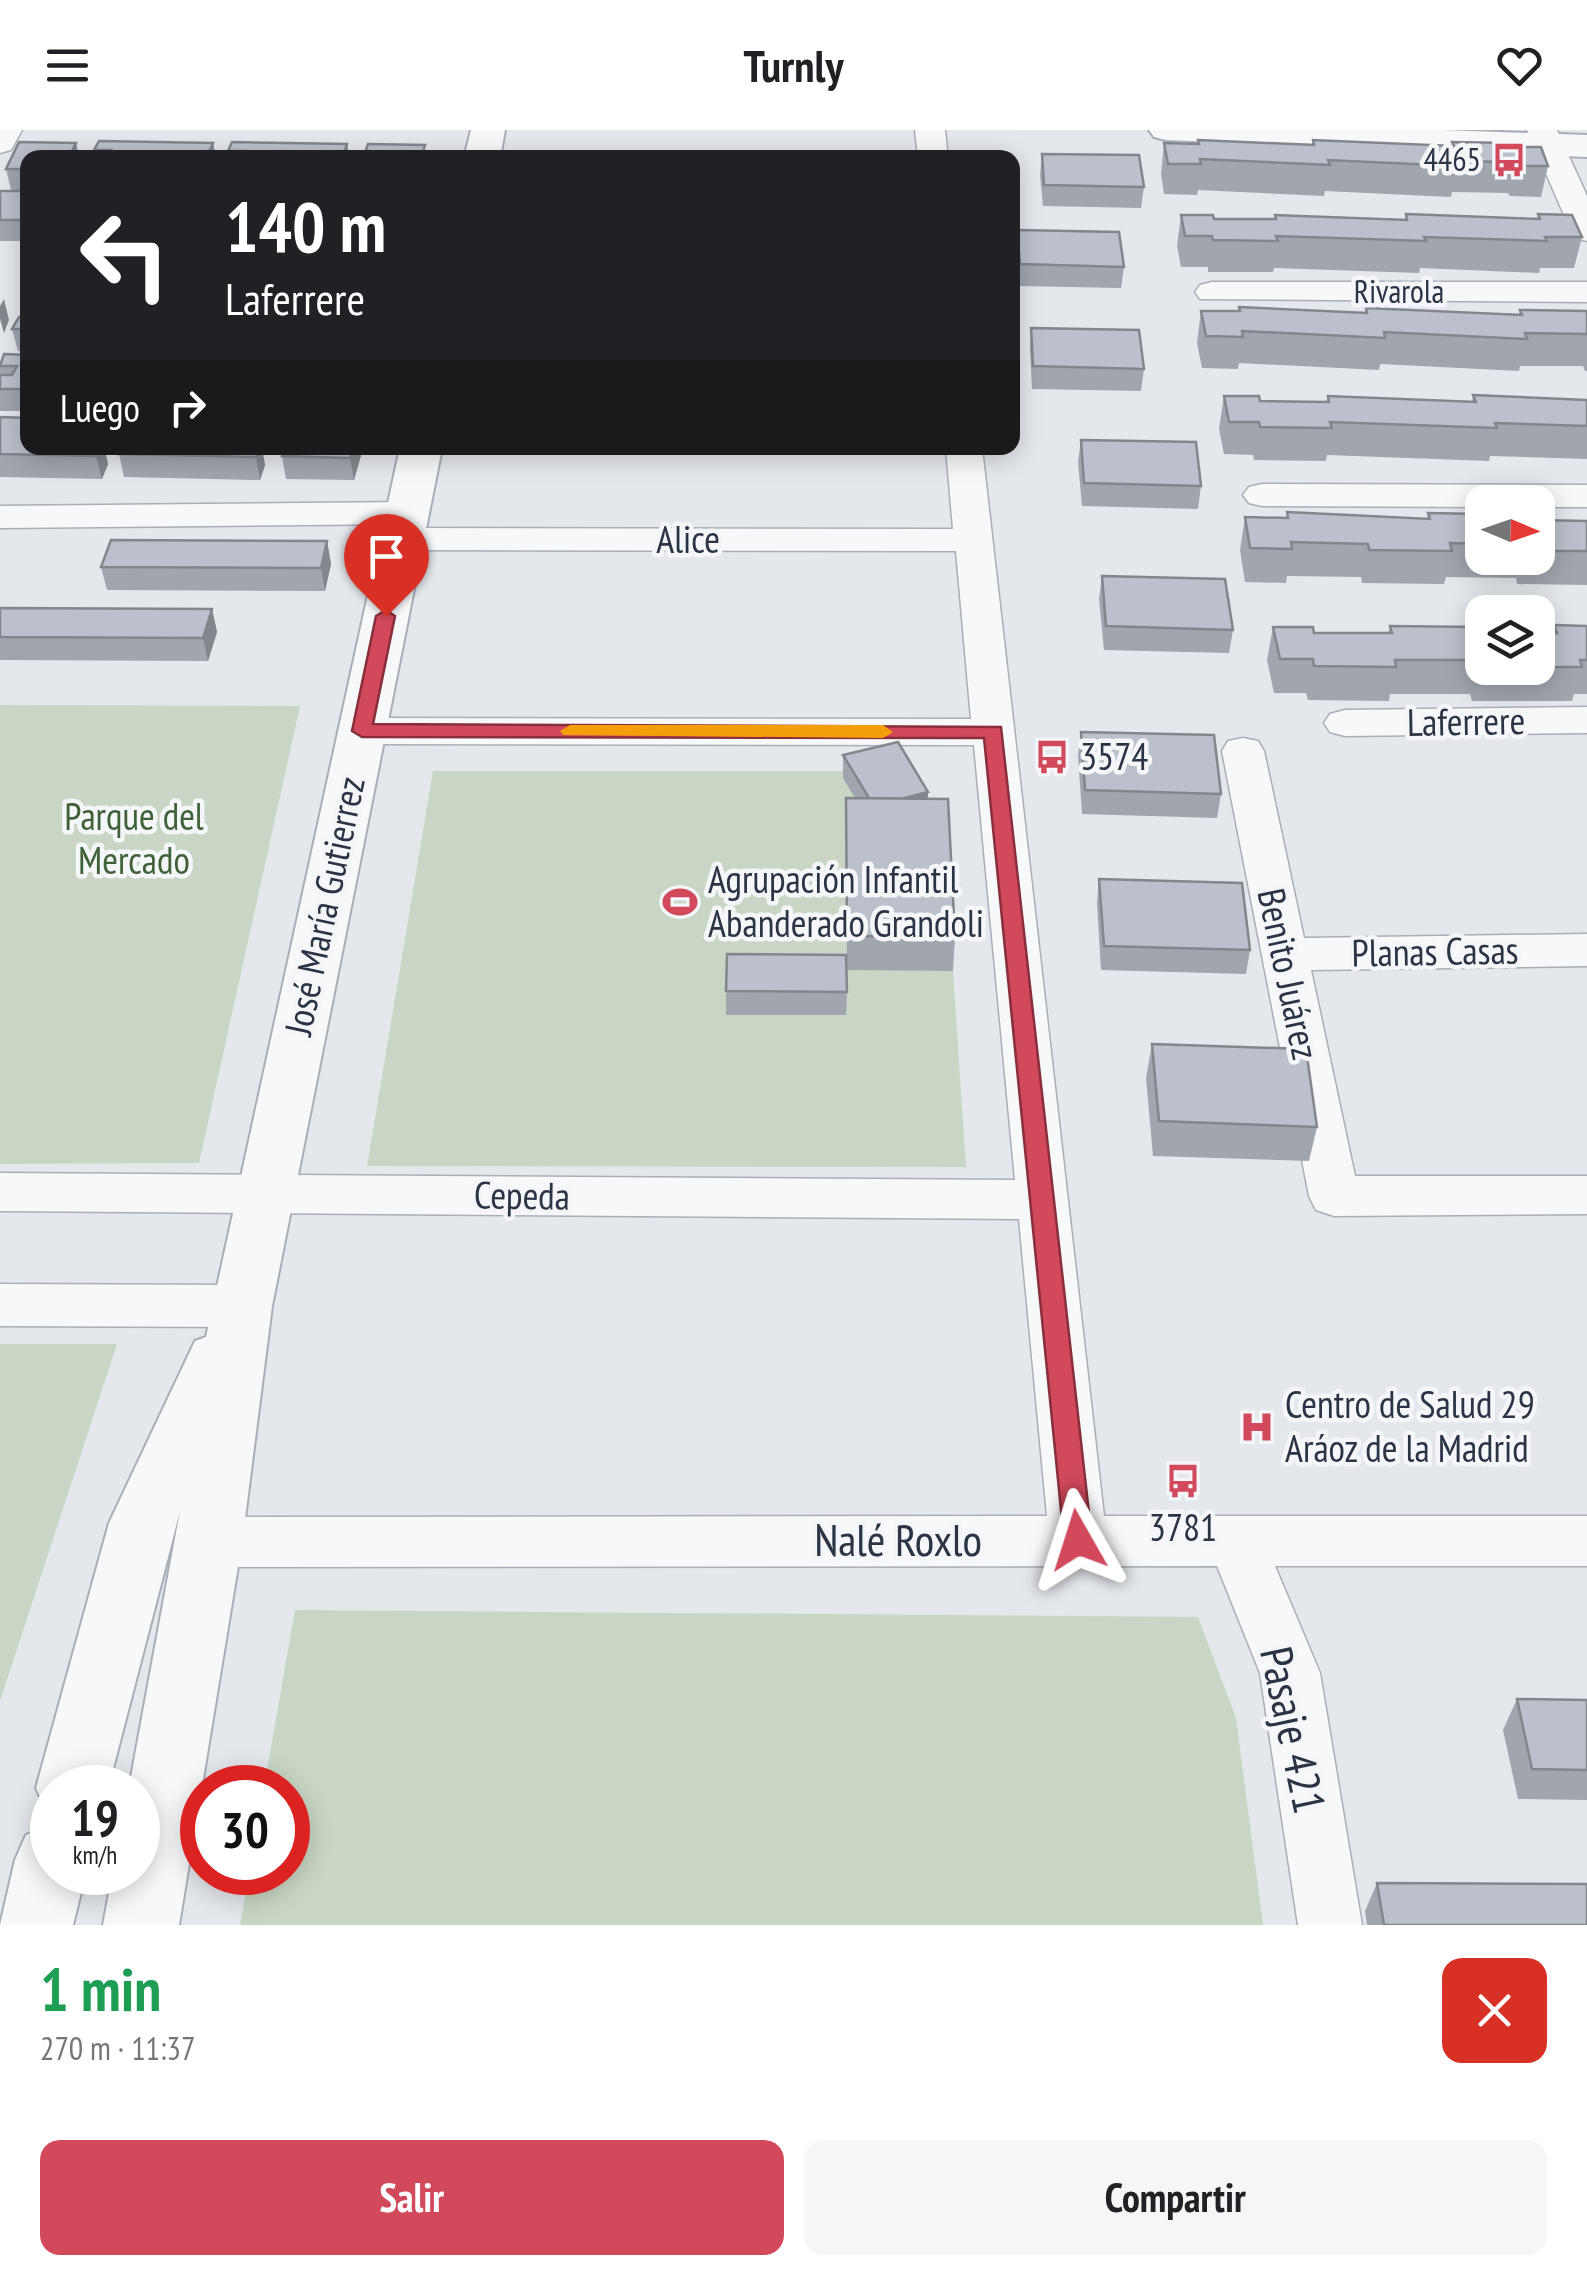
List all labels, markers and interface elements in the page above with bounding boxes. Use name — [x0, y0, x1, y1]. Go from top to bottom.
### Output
text: Turnly — [744, 36, 843, 94]
icon: menu — [40, 38, 95, 93]
icon: heart — [1492, 38, 1547, 93]
place label: 4465 — [1423, 138, 1481, 180]
bus stop icon: 4465 — [1490, 141, 1528, 179]
text: 140 m — [225, 181, 386, 271]
icon: left — [60, 190, 190, 320]
text: Laferrere — [225, 269, 365, 327]
street label: Rivarola — [1354, 270, 1444, 312]
icon: right — [160, 380, 215, 435]
text: Luego — [60, 383, 140, 432]
north arrow — [1465, 485, 1555, 575]
map controls — [1465, 485, 1555, 685]
pin — [344, 514, 429, 617]
street label: Alice — [656, 514, 720, 563]
icon: arrive — [359, 529, 414, 584]
button: layers — [1465, 595, 1555, 685]
street label: Laferrere — [1406, 695, 1526, 746]
place label: 3574 — [1080, 731, 1148, 780]
bus stop icon: 3574 — [1033, 738, 1071, 776]
street label: José María Gutierrez — [272, 772, 375, 1040]
park label: Parque del Mercado — [64, 791, 204, 884]
place label: Agrupación Infantil Abanderado Grandoli — [708, 854, 984, 947]
sports icon: Agrupación Infantil Abanderado Grandoli — [661, 883, 699, 921]
street label: Benito Juárez — [1247, 884, 1331, 1064]
street label: Planas Casas — [1351, 925, 1519, 976]
street label: Cepeda — [474, 1169, 570, 1220]
place label: Centro de Salud 29 Aráoz de la Madrid — [1285, 1379, 1535, 1472]
hospital icon: Centro de Salud 29 Aráoz de la Madrid — [1238, 1408, 1276, 1446]
bus stop icon: 3781 — [1164, 1462, 1202, 1500]
position arrow — [1026, 1488, 1130, 1592]
place label: 3781 — [1149, 1502, 1217, 1551]
street label: Nalé Roxlo — [814, 1510, 982, 1568]
street label: Pasaje 421 — [1248, 1641, 1340, 1818]
speed limit sign: 30 — [180, 1765, 310, 1895]
text: 19 — [71, 1785, 119, 1850]
text: km/h — [73, 1839, 117, 1871]
text: 1 min — [40, 1950, 161, 2028]
button: close — [1442, 1958, 1547, 2063]
text: 270 m · 11:37 — [40, 2027, 195, 2069]
button: Salir — [40, 2140, 784, 2255]
button: Compartir — [804, 2140, 1547, 2255]

